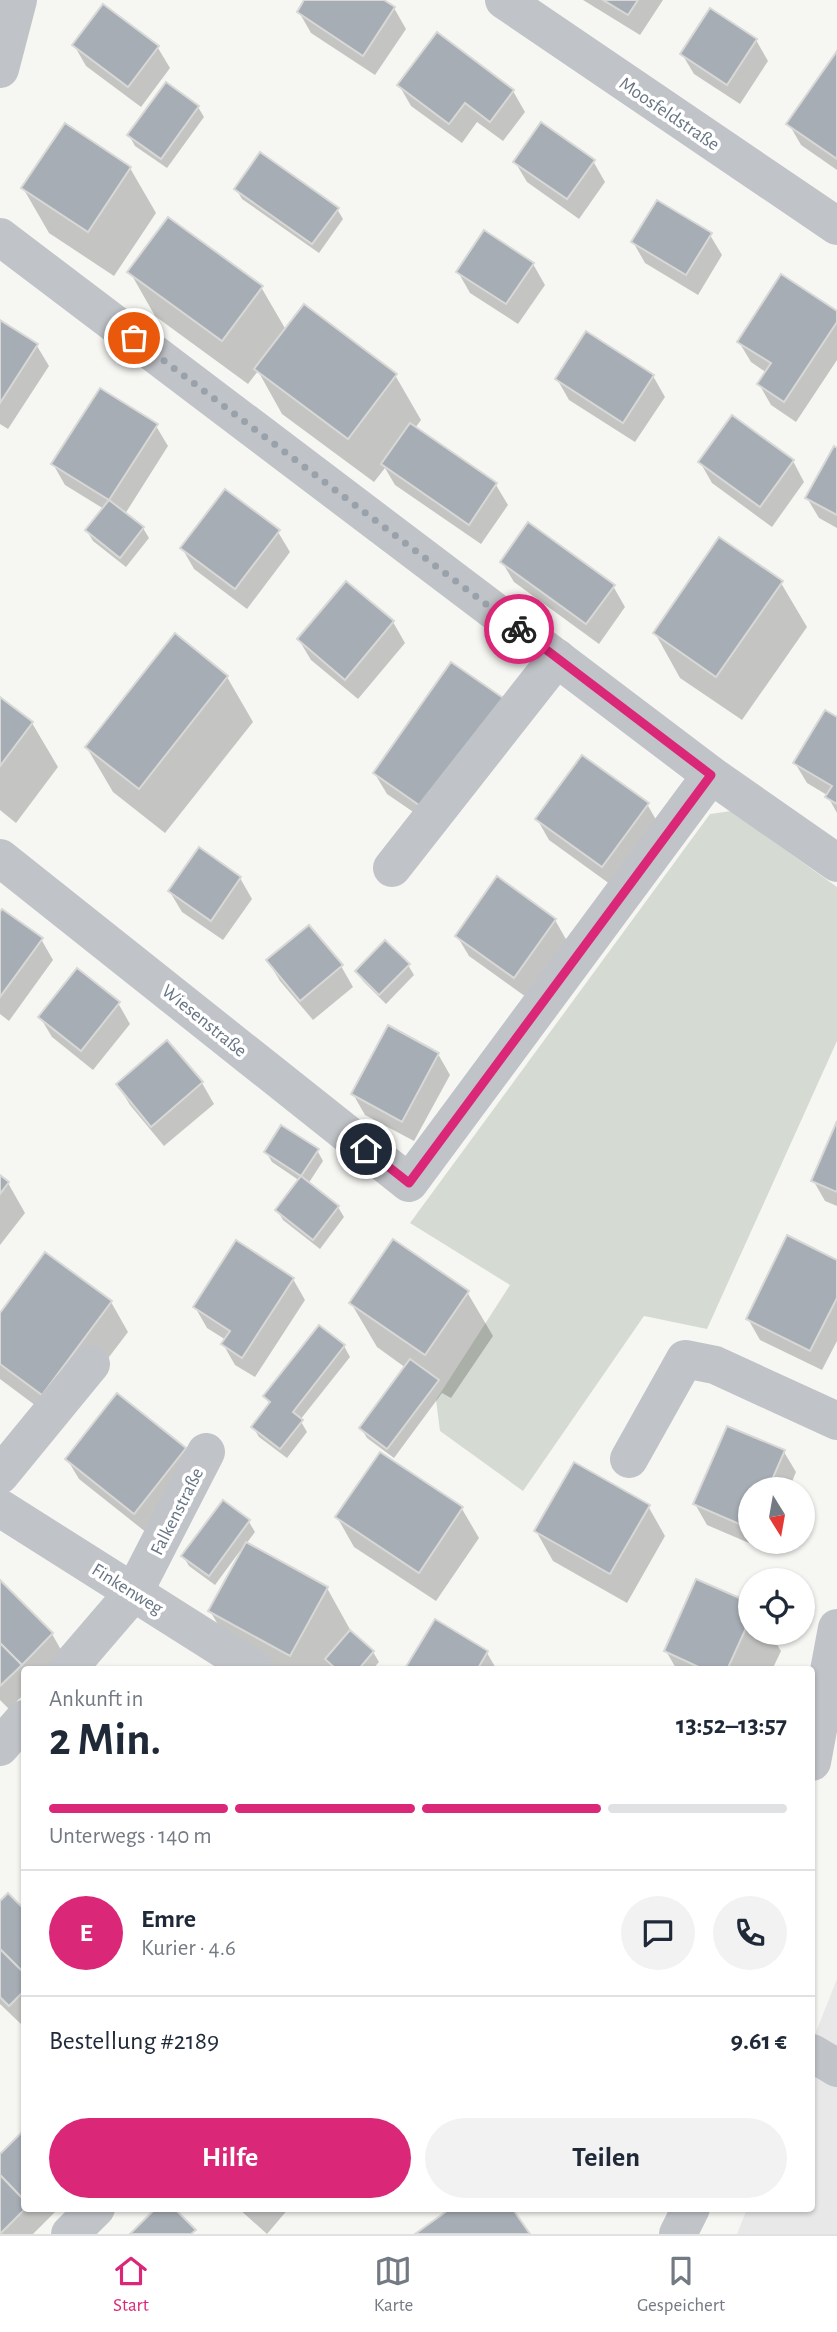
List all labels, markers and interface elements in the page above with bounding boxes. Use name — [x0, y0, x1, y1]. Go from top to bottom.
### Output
street label: Moosfeldstraße — [616, 74, 723, 155]
pin — [104, 308, 164, 368]
icon: bag — [115, 319, 153, 357]
courier — [484, 594, 554, 664]
icon: bike — [500, 610, 538, 648]
street label: Wiesenstraße — [158, 981, 250, 1061]
pin — [336, 1119, 396, 1179]
icon: home — [347, 1130, 385, 1168]
street label: Falkenstraße — [147, 1465, 207, 1558]
north arrow — [738, 1477, 816, 1554]
map controls — [738, 1477, 815, 1645]
street label: Finkenweg — [88, 1560, 167, 1619]
button: locate — [738, 1568, 815, 1645]
text: Ankunft in — [49, 1688, 143, 1711]
text: 13:52–13:57 — [676, 1712, 787, 1738]
text: 2 Min. — [49, 1717, 161, 1763]
text: Unterwegs · 140 m — [49, 1825, 212, 1848]
button: chat — [621, 1896, 695, 1970]
button: phone — [713, 1896, 787, 1970]
text: Emre — [141, 1906, 196, 1932]
text: E — [79, 1920, 93, 1946]
text: Kurier · 4.6 — [141, 1937, 236, 1960]
text: Bestellung #2189 — [49, 2028, 219, 2054]
text: 9.61 € — [731, 2028, 787, 2054]
button: Hilfe — [49, 2118, 411, 2198]
button: Teilen — [425, 2118, 787, 2198]
tab: Start — [112, 2252, 150, 2317]
tab: Karte — [374, 2252, 413, 2317]
tab: Gespeichert — [637, 2252, 725, 2317]

